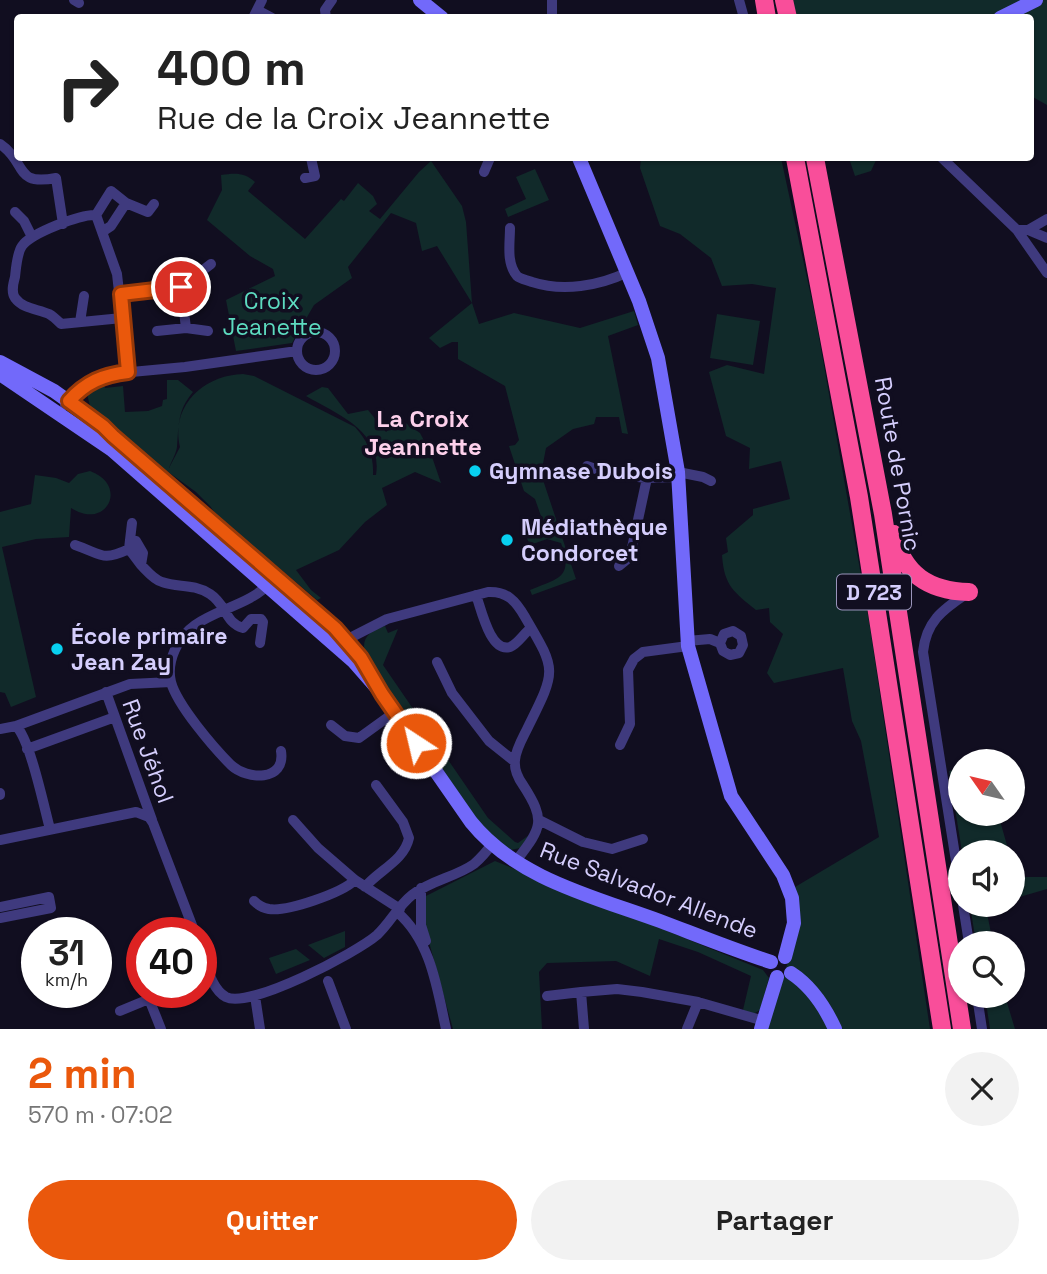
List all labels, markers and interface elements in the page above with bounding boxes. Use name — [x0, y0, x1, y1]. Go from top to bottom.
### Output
text: 400 m — [157, 37, 306, 99]
icon: right — [42, 42, 133, 133]
text: Rue de la Croix Jeannette — [157, 98, 551, 138]
pin — [151, 257, 211, 317]
icon: arrive — [162, 268, 200, 306]
park label: Croix Jeanette — [222, 286, 322, 342]
street label: Route de Pornic — [868, 374, 928, 554]
district label: La Croix Jeannette — [364, 403, 482, 462]
place label: Gymnase Dubois — [489, 456, 673, 486]
marker: Gymnase Dubois — [467, 463, 483, 479]
place label: Médiathèque Condorcet — [521, 512, 668, 568]
marker: Médiathèque Condorcet — [499, 532, 515, 548]
road number: D 723 — [837, 574, 911, 610]
place label: École primaire Jean Zay — [71, 621, 227, 677]
marker: École primaire Jean Zay — [49, 641, 65, 657]
street label: Rue Jéhol — [115, 695, 181, 807]
position arrow — [379, 706, 453, 780]
north arrow — [948, 749, 1026, 826]
map controls — [948, 749, 1025, 1008]
street label: Rue Salvador Allende — [536, 835, 762, 945]
button: sound — [948, 840, 1025, 917]
speed limit sign: 40 — [126, 917, 217, 1008]
text: 31 — [48, 931, 85, 975]
button: search — [948, 931, 1025, 1008]
text: km/h — [45, 968, 88, 991]
text: 2 min — [28, 1047, 137, 1100]
button: close — [945, 1052, 1019, 1126]
text: 570 m · 07:02 — [28, 1100, 173, 1130]
button: Quitter — [28, 1180, 517, 1260]
button: Partager — [531, 1180, 1019, 1260]

